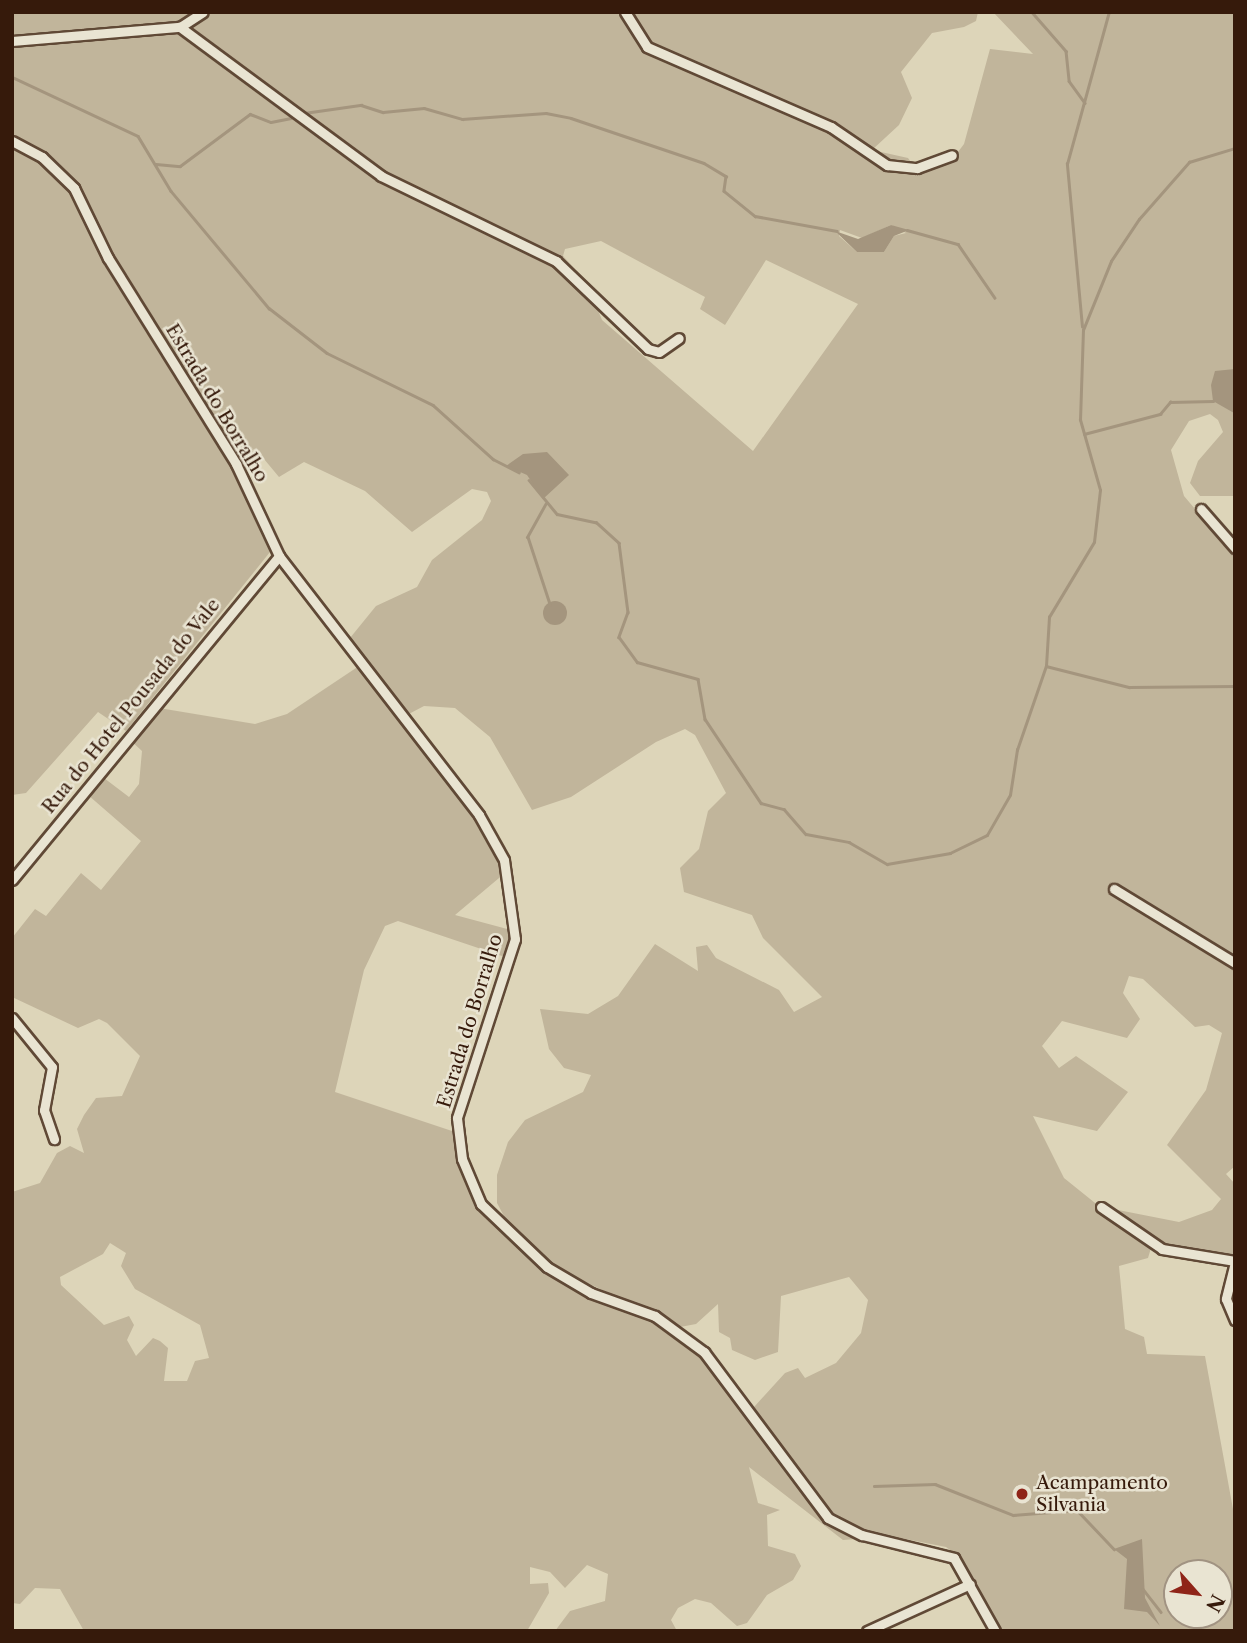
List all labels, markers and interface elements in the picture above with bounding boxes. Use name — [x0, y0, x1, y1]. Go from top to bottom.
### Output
street label: Estrada do Borralho — [161, 320, 273, 486]
street label: Rua do Hotel Pousada do Vale — [37, 593, 225, 819]
street label: Estrada do Borralho — [433, 931, 507, 1111]
place label: Acampamento Silvania — [1036, 1472, 1168, 1516]
marker: Acampamento Silvania — [1014, 1486, 1030, 1502]
north arrow — [1163, 1559, 1233, 1629]
text: N — [1201, 1590, 1229, 1616]

